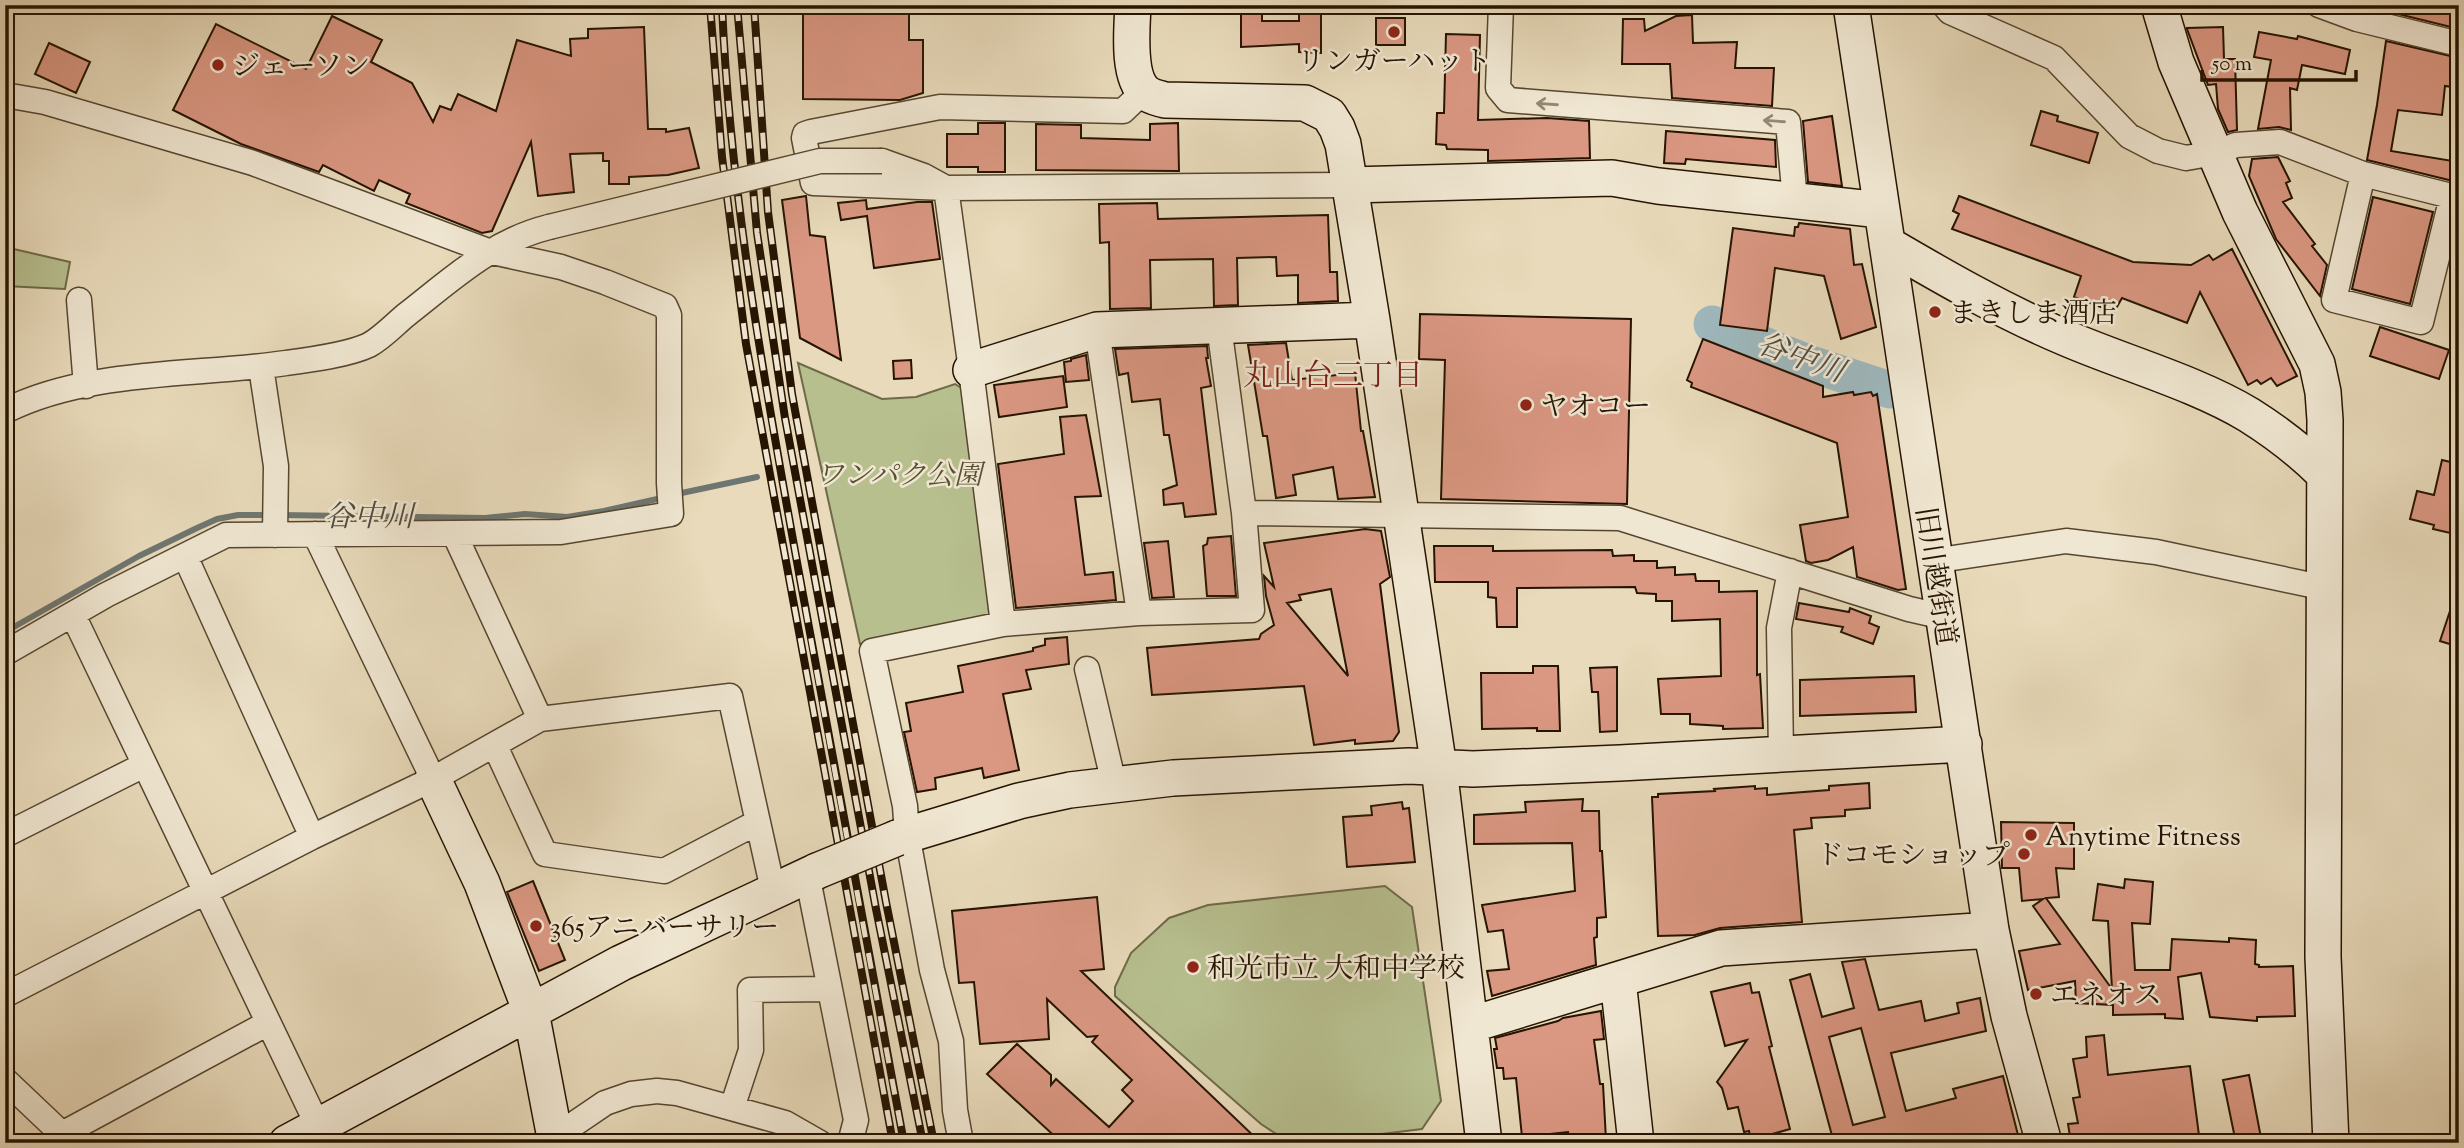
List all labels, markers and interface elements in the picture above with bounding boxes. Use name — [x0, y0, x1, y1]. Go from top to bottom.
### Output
marker: リンガーハット — [1386, 24, 1402, 40]
scale bar — [2202, 38, 2356, 82]
place label: リンガーハット — [1297, 43, 1491, 83]
place label: ジェーソン — [232, 48, 370, 88]
text: 50 m — [2211, 50, 2252, 80]
marker: ジェーソン — [210, 57, 226, 73]
one-way arrow — [1536, 97, 1559, 110]
one-way arrow — [1763, 114, 1786, 127]
place label: まきしま酒店 — [1949, 295, 2117, 335]
marker: まきしま酒店 — [1927, 304, 1943, 320]
water label: 谷中川 — [1751, 324, 1853, 396]
district label: 丸山台三丁目 — [1243, 356, 1423, 399]
place label: ヤオコー — [1540, 388, 1651, 428]
marker: ヤオコー — [1518, 397, 1534, 413]
park label: ワンパク公園 — [816, 457, 986, 497]
water label: 谷中川 — [324, 497, 417, 540]
street label: 旧川越街道 — [1903, 504, 1965, 649]
place label: Anytime Fitness — [2045, 818, 2241, 858]
marker: Anytime Fitness — [2023, 827, 2039, 843]
place label: ドコモショップ — [1816, 837, 2010, 877]
marker: ドコモショップ — [2016, 846, 2032, 862]
place label: 365アニバーサリー — [550, 909, 779, 949]
marker: 365アニバーサリー — [528, 918, 544, 934]
place label: 和光市立 大和中学校 — [1207, 950, 1465, 990]
marker: 和光市立 大和中学校 — [1185, 959, 1201, 975]
place label: エネオス — [2050, 977, 2162, 1017]
marker: エネオス — [2028, 986, 2044, 1002]

